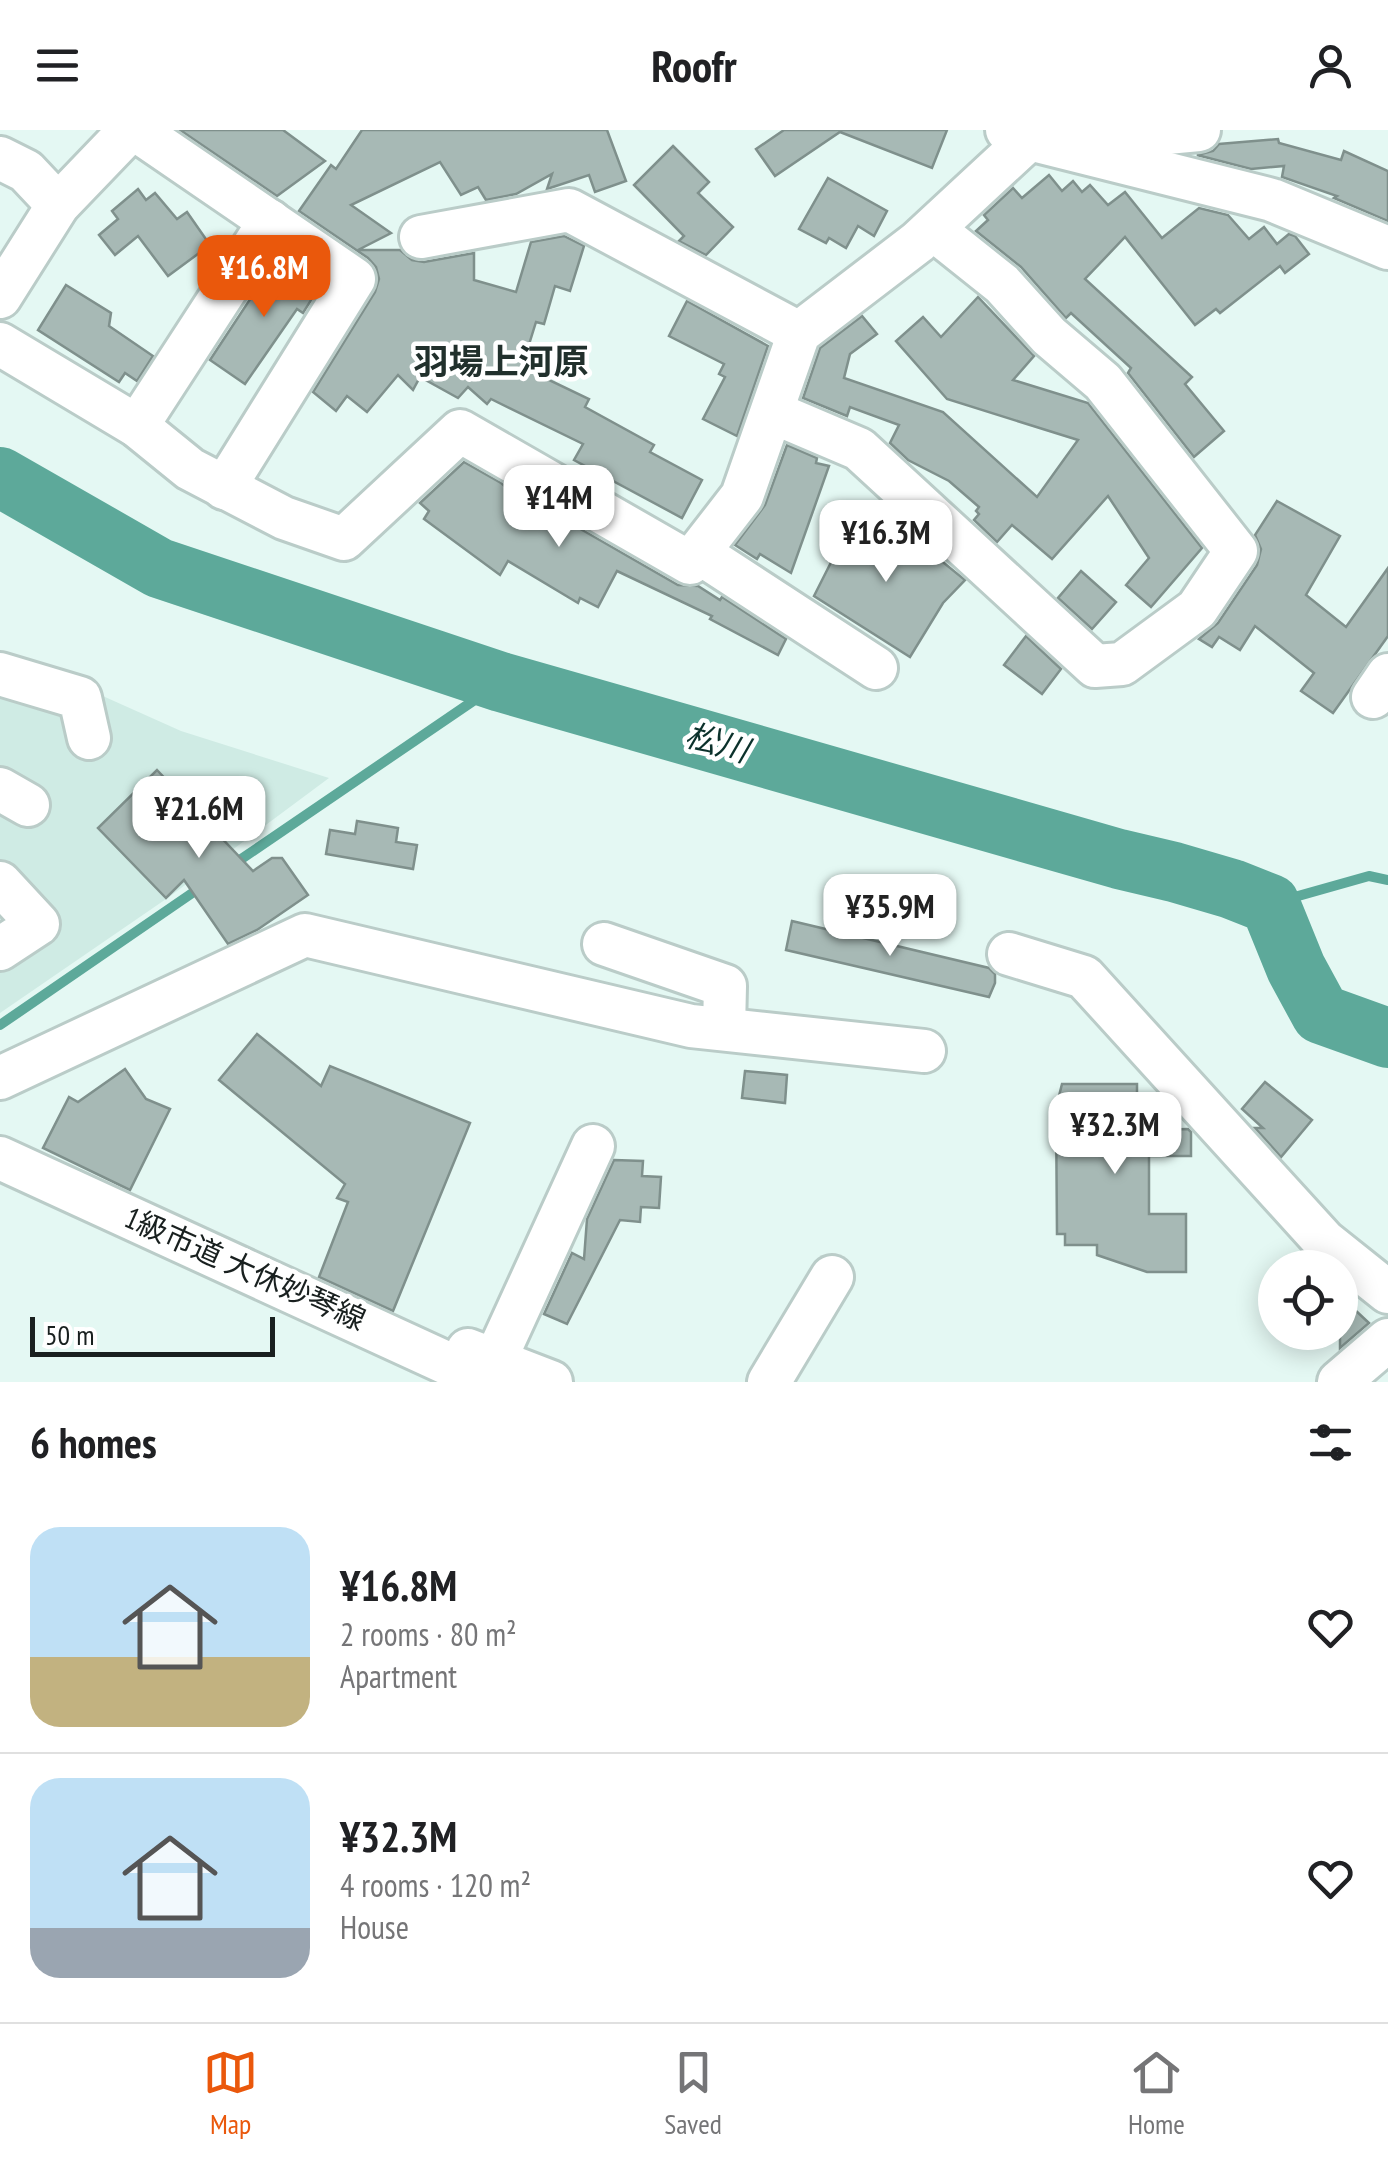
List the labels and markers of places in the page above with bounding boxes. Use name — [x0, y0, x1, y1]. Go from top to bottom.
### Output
pin: ¥16.8M — [183, 235, 345, 320]
pin: ¥14M — [500, 465, 618, 550]
pin: ¥16.3M — [805, 500, 967, 585]
pin: ¥21.6M — [118, 776, 280, 861]
pin: ¥35.9M — [809, 874, 971, 959]
pin: ¥32.3M — [1034, 1092, 1196, 1177]

